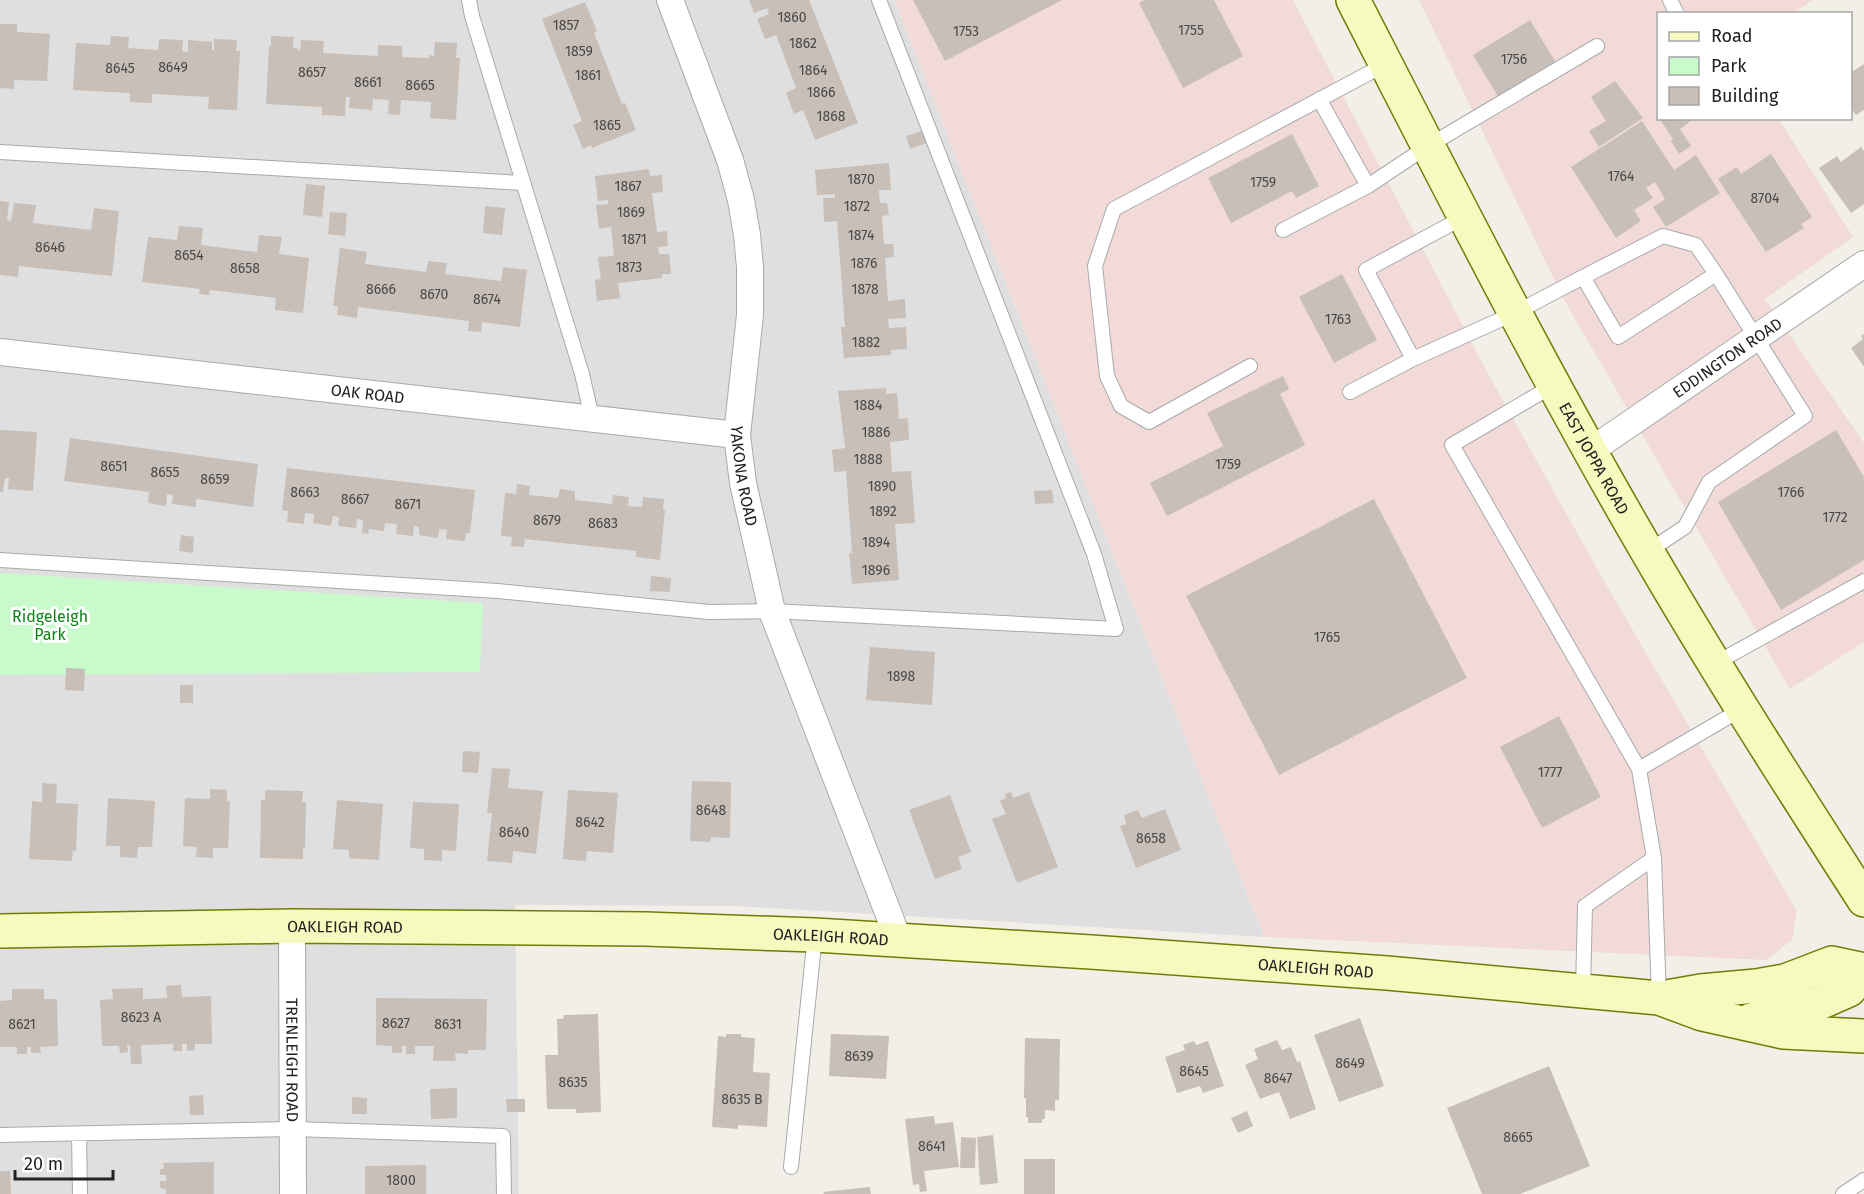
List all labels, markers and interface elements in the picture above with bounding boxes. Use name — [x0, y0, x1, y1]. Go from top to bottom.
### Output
house number: 1860 — [777, 9, 807, 26]
legend — [1657, 12, 1852, 120]
house number: 1857 — [553, 17, 579, 34]
house number: 1755 — [1178, 22, 1204, 39]
house number: 1753 — [953, 23, 979, 40]
text: Road — [1711, 25, 1753, 47]
house number: 1862 — [789, 35, 817, 52]
house number: 1859 — [565, 43, 593, 60]
house number: 1756 — [1501, 51, 1527, 68]
text: Park — [1711, 55, 1747, 77]
house number: 8649 — [158, 59, 188, 76]
house number: 8645 — [105, 60, 135, 77]
house number: 1864 — [799, 62, 828, 79]
house number: 8657 — [298, 64, 326, 81]
house number: 1861 — [575, 67, 601, 84]
house number: 8661 — [354, 74, 382, 91]
house number: 8665 — [405, 77, 435, 94]
house number: 1866 — [807, 84, 835, 101]
text: Building — [1711, 85, 1779, 107]
house number: 1868 — [817, 108, 846, 125]
house number: 1865 — [593, 117, 621, 134]
house number: 1764 — [1608, 168, 1635, 185]
house number: 1870 — [847, 171, 875, 188]
house number: 1759 — [1250, 174, 1276, 191]
house number: 1867 — [614, 178, 642, 195]
house number: 8704 — [1751, 190, 1780, 207]
house number: 1872 — [844, 198, 870, 215]
house number: 1869 — [617, 204, 645, 221]
house number: 1874 — [848, 227, 875, 244]
house number: 1871 — [621, 231, 647, 248]
house number: 8646 — [35, 239, 65, 256]
house number: 8654 — [174, 247, 204, 264]
house number: 1876 — [851, 255, 877, 272]
house number: 1873 — [616, 259, 642, 276]
house number: 8658 — [230, 260, 260, 277]
house number: 8666 — [366, 281, 396, 298]
house number: 1878 — [851, 281, 879, 298]
house number: 8670 — [420, 286, 449, 303]
house number: 8674 — [473, 291, 502, 308]
house number: 1763 — [1325, 311, 1351, 328]
street label: EDDINGTON ROAD — [1669, 313, 1786, 402]
house number: 1882 — [852, 334, 880, 351]
street label: OAK ROAD — [330, 380, 405, 407]
house number: 1884 — [854, 397, 883, 414]
street label: EAST JOPPA ROAD — [1555, 399, 1633, 518]
street label: YAKONA ROAD — [727, 424, 762, 528]
house number: 1886 — [862, 424, 890, 441]
house number: 1888 — [853, 451, 883, 468]
house number: 1759 — [1215, 456, 1241, 473]
house number: 8651 — [100, 458, 128, 475]
house number: 8655 — [150, 464, 180, 481]
house number: 8659 — [200, 471, 230, 488]
house number: 1890 — [868, 478, 897, 495]
house number: 8663 — [290, 484, 320, 501]
house number: 1766 — [1778, 484, 1804, 501]
house number: 8667 — [341, 491, 369, 508]
house number: 8671 — [395, 496, 421, 513]
house number: 1892 — [869, 503, 897, 520]
house number: 1772 — [1822, 509, 1848, 526]
house number: 8679 — [533, 512, 561, 529]
house number: 8683 — [588, 515, 618, 532]
house number: 1894 — [862, 534, 891, 551]
house number: 1896 — [862, 562, 890, 579]
park label: Ridgeleigh Park — [12, 607, 88, 644]
house number: 1765 — [1314, 629, 1340, 646]
house number: 1898 — [887, 668, 916, 685]
house number: 1777 — [1538, 764, 1562, 781]
house number: 8648 — [696, 802, 726, 819]
house number: 8642 — [575, 814, 605, 831]
house number: 8640 — [499, 824, 529, 841]
house number: 8658 — [1136, 830, 1166, 847]
street label: OAKLEIGH ROAD — [287, 916, 403, 936]
street label: OAKLEIGH ROAD — [773, 924, 889, 949]
street label: OAKLEIGH ROAD — [1257, 954, 1374, 982]
street label: TRENLEIGH ROAD — [283, 998, 302, 1122]
house number: 8623 A — [121, 1009, 161, 1026]
house number: 8627 — [382, 1015, 410, 1032]
house number: 8621 — [8, 1016, 36, 1033]
house number: 8631 — [434, 1016, 462, 1033]
house number: 8639 — [844, 1048, 874, 1065]
house number: 8649 — [1335, 1055, 1365, 1072]
house number: 8645 — [1179, 1063, 1209, 1080]
house number: 8647 — [1264, 1070, 1292, 1087]
house number: 8635 — [558, 1074, 588, 1091]
house number: 8635 B — [721, 1091, 763, 1108]
house number: 8665 — [1503, 1129, 1533, 1146]
house number: 8641 — [918, 1138, 946, 1155]
scale bar — [15, 1143, 112, 1181]
text: 20 m — [24, 1153, 63, 1175]
house number: 1800 — [386, 1172, 416, 1189]

